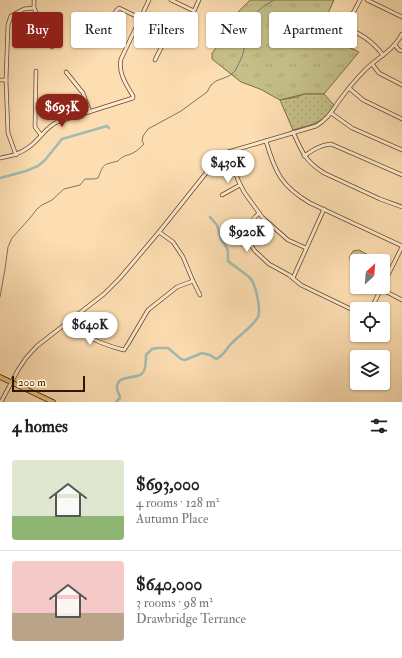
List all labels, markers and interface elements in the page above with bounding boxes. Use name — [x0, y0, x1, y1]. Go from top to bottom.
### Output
chip: Buy — [12, 12, 63, 48]
chip: Rent — [71, 12, 126, 48]
chip: Filters — [134, 12, 198, 48]
chip: New — [206, 12, 261, 48]
chip: Apartment — [269, 12, 357, 48]
pin: $693K — [34, 94, 90, 128]
text: $693K — [45, 99, 79, 115]
pin: $430K — [200, 150, 256, 184]
text: $430K — [210, 155, 246, 171]
pin: $920K — [219, 219, 275, 253]
text: $920K — [229, 224, 265, 240]
north arrow — [350, 254, 390, 294]
map controls — [350, 254, 390, 390]
button: locate — [350, 302, 390, 342]
pin: $640K — [62, 312, 118, 346]
text: $640K — [72, 317, 108, 333]
button: layers — [350, 350, 390, 390]
scale bar — [12, 374, 85, 393]
text: 200 m — [18, 376, 46, 389]
icon: filters — [368, 415, 390, 437]
text: 4 homes — [12, 416, 68, 437]
text: $693,000 — [136, 474, 200, 495]
icon: home — [44, 476, 92, 524]
text: 4 rooms · 128 m² — [136, 495, 219, 511]
text: Autumn Place — [136, 511, 208, 527]
text: $640,000 — [136, 574, 202, 595]
icon: home — [44, 577, 92, 625]
text: 3 rooms · 98 m² — [136, 595, 213, 611]
text: Drawbridge Terrance — [136, 611, 246, 627]

